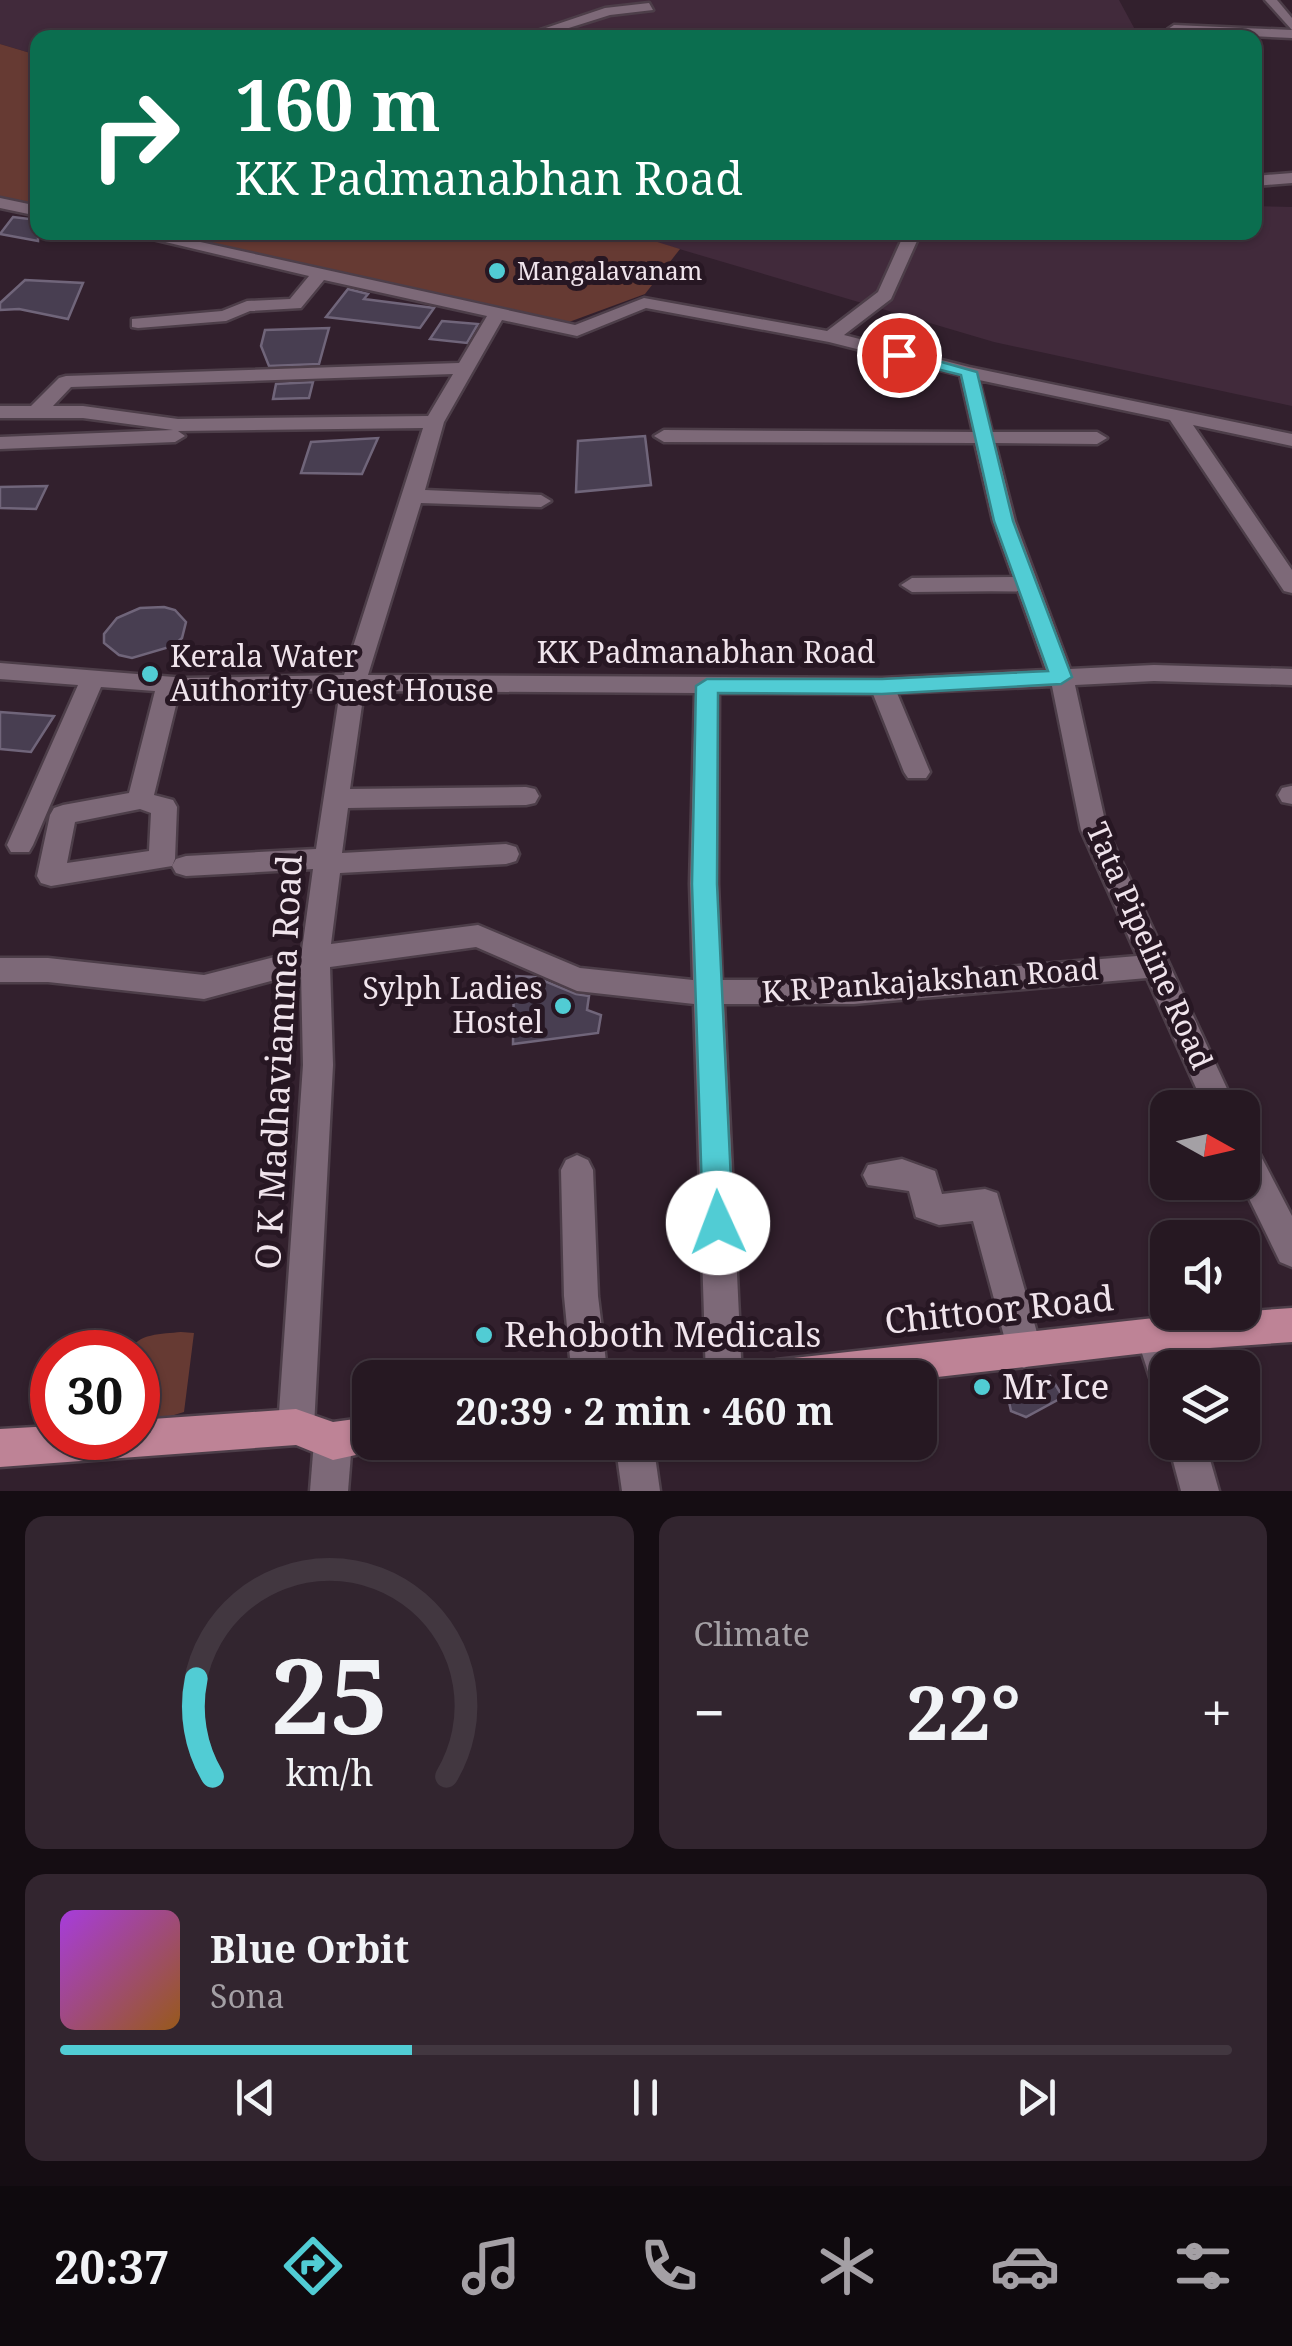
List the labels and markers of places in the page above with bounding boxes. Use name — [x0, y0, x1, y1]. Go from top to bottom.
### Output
place label: Mangalavanam — [517, 253, 702, 287]
marker: Mangalavanam — [486, 260, 508, 282]
pin — [857, 313, 942, 398]
place label: Kerala Water Authority Guest House — [170, 635, 494, 710]
marker: Kerala Water Authority Guest House — [139, 663, 161, 685]
place label: Sylph Ladies Hostel — [363, 967, 543, 1042]
marker: Sylph Ladies Hostel — [552, 995, 574, 1017]
place label: Rehoboth Medicals — [504, 1310, 821, 1357]
marker: Rehoboth Medicals — [473, 1324, 495, 1346]
place label: Mr Ice — [1002, 1362, 1109, 1409]
marker: Mr Ice — [971, 1376, 993, 1398]

